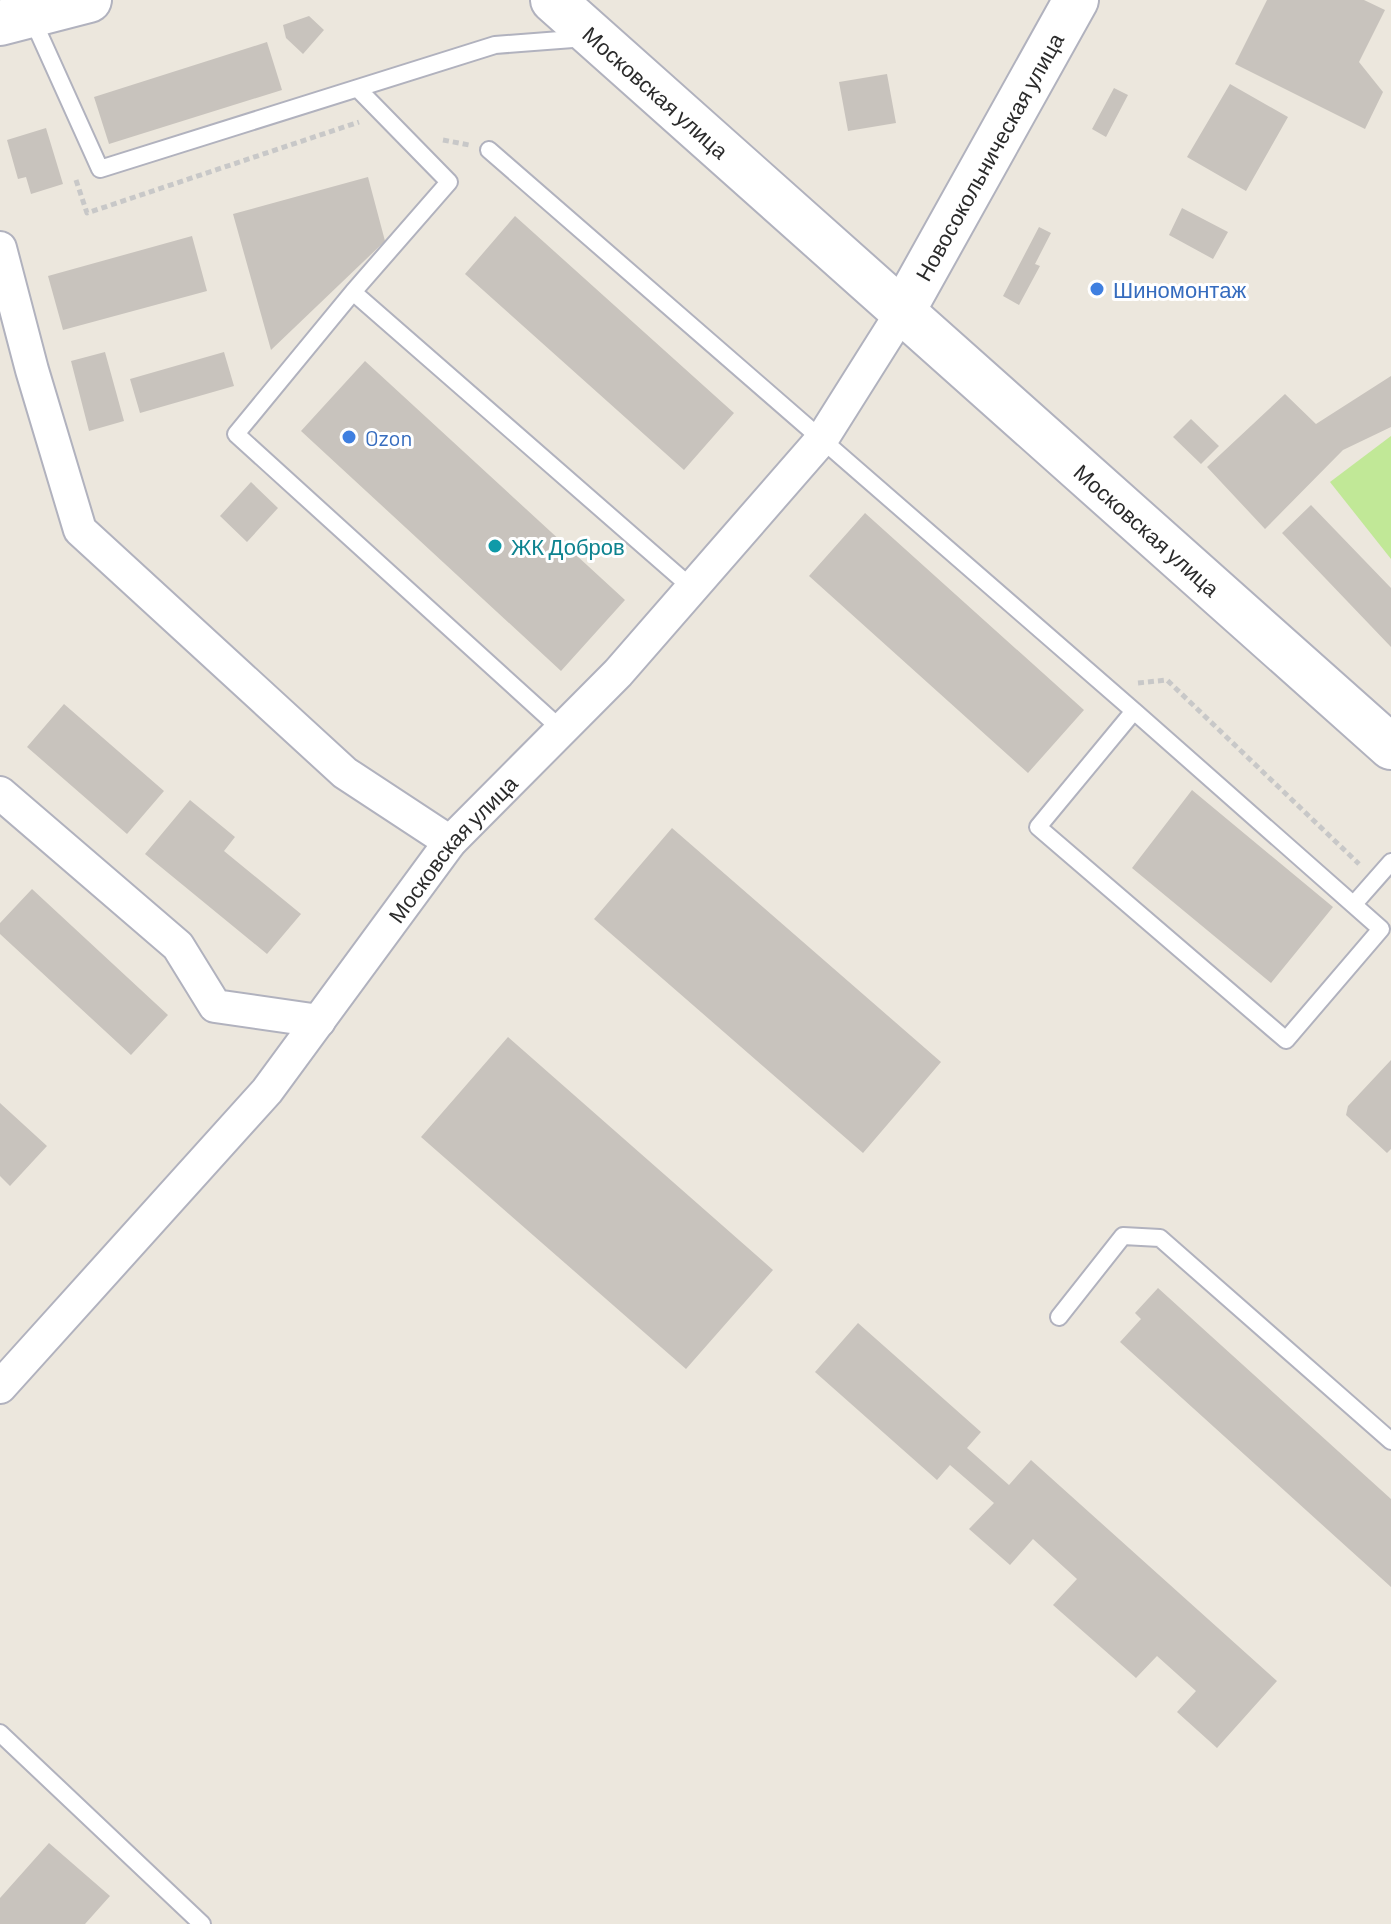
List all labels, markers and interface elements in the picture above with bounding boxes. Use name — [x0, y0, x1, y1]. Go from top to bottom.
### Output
street label: Московская улица — [578, 20, 735, 164]
street label: Новосокольническая улица — [909, 27, 1069, 285]
place label: Шиномонтаж — [1113, 276, 1246, 302]
marker: Шиномонтаж — [1088, 280, 1106, 298]
place label: Ozon — [365, 424, 412, 450]
marker: Ozon — [340, 428, 358, 446]
street label: Московская улица — [1069, 458, 1226, 602]
place label: ЖК Добров — [511, 533, 625, 560]
marker: ЖК Добров — [486, 537, 504, 555]
street label: Московская улица — [382, 769, 523, 927]

